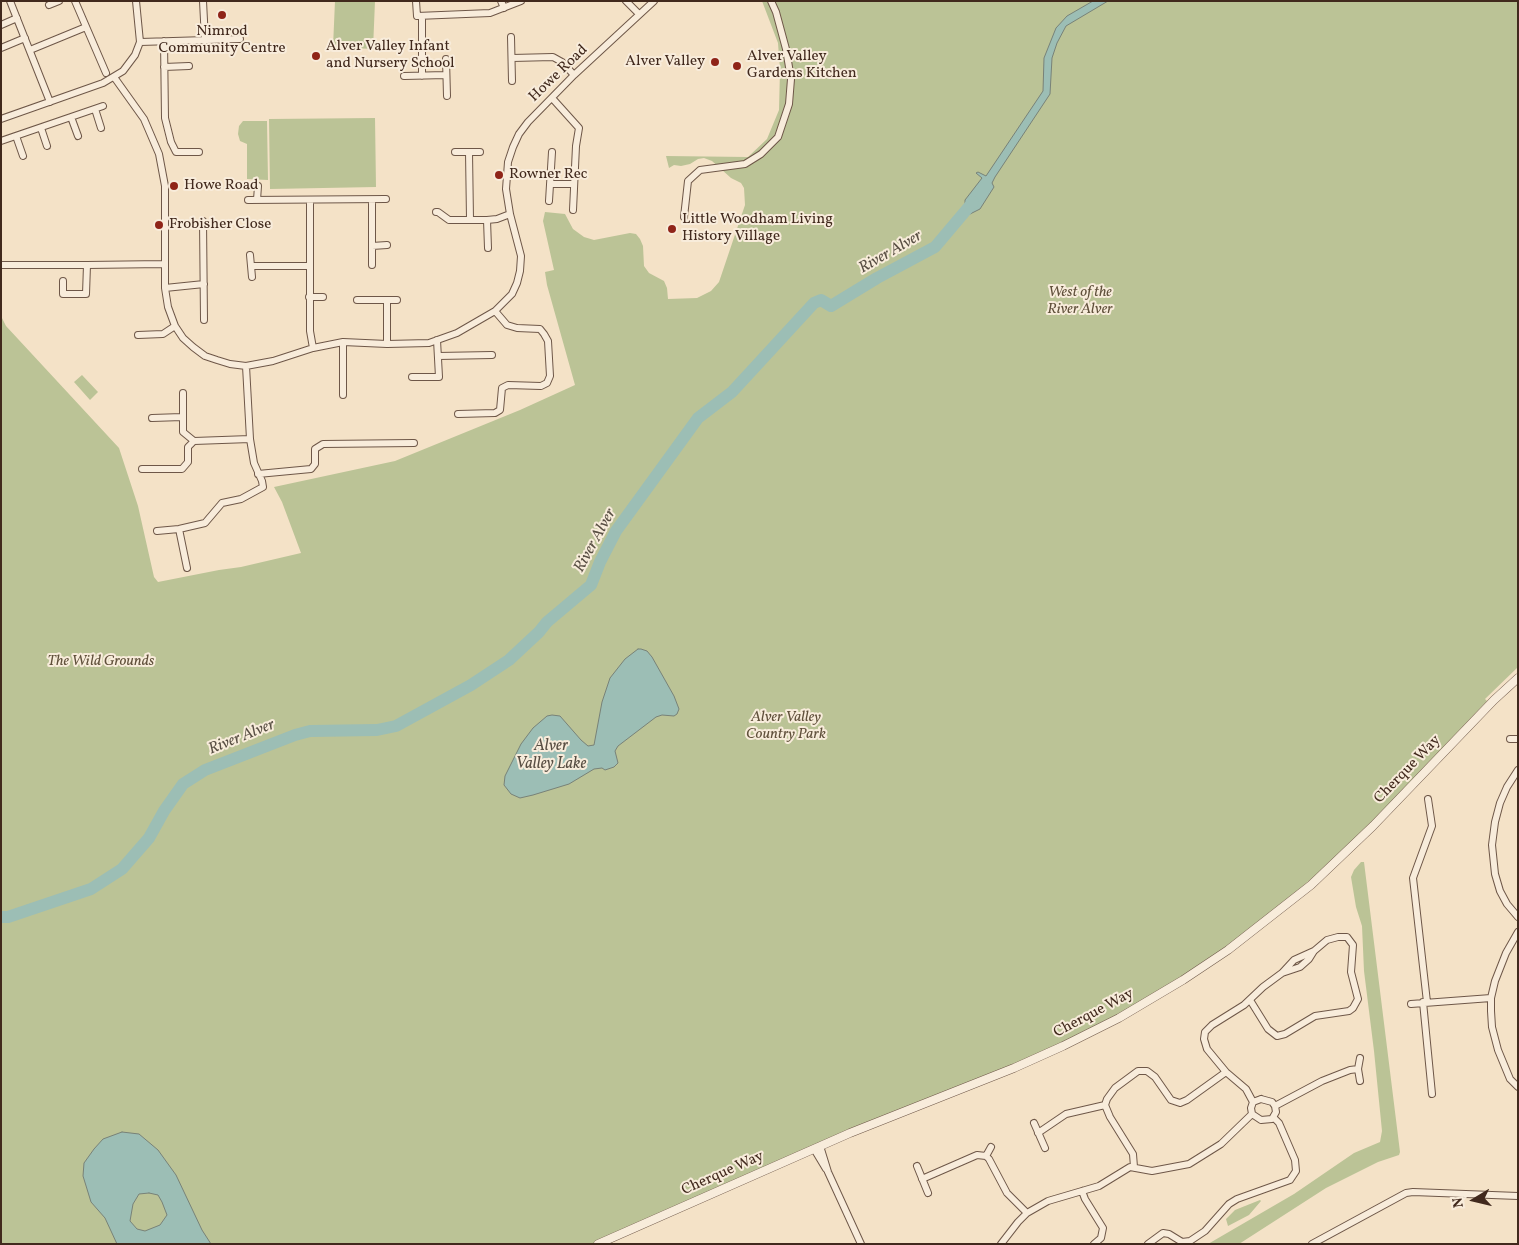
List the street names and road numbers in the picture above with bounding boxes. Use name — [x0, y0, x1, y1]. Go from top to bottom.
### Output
street label: Howe Road — [526, 42, 592, 106]
street label: Cherque Way — [1371, 732, 1445, 808]
street label: Cherque Way — [1051, 985, 1137, 1043]
street label: Cherque Way — [679, 1148, 767, 1200]

